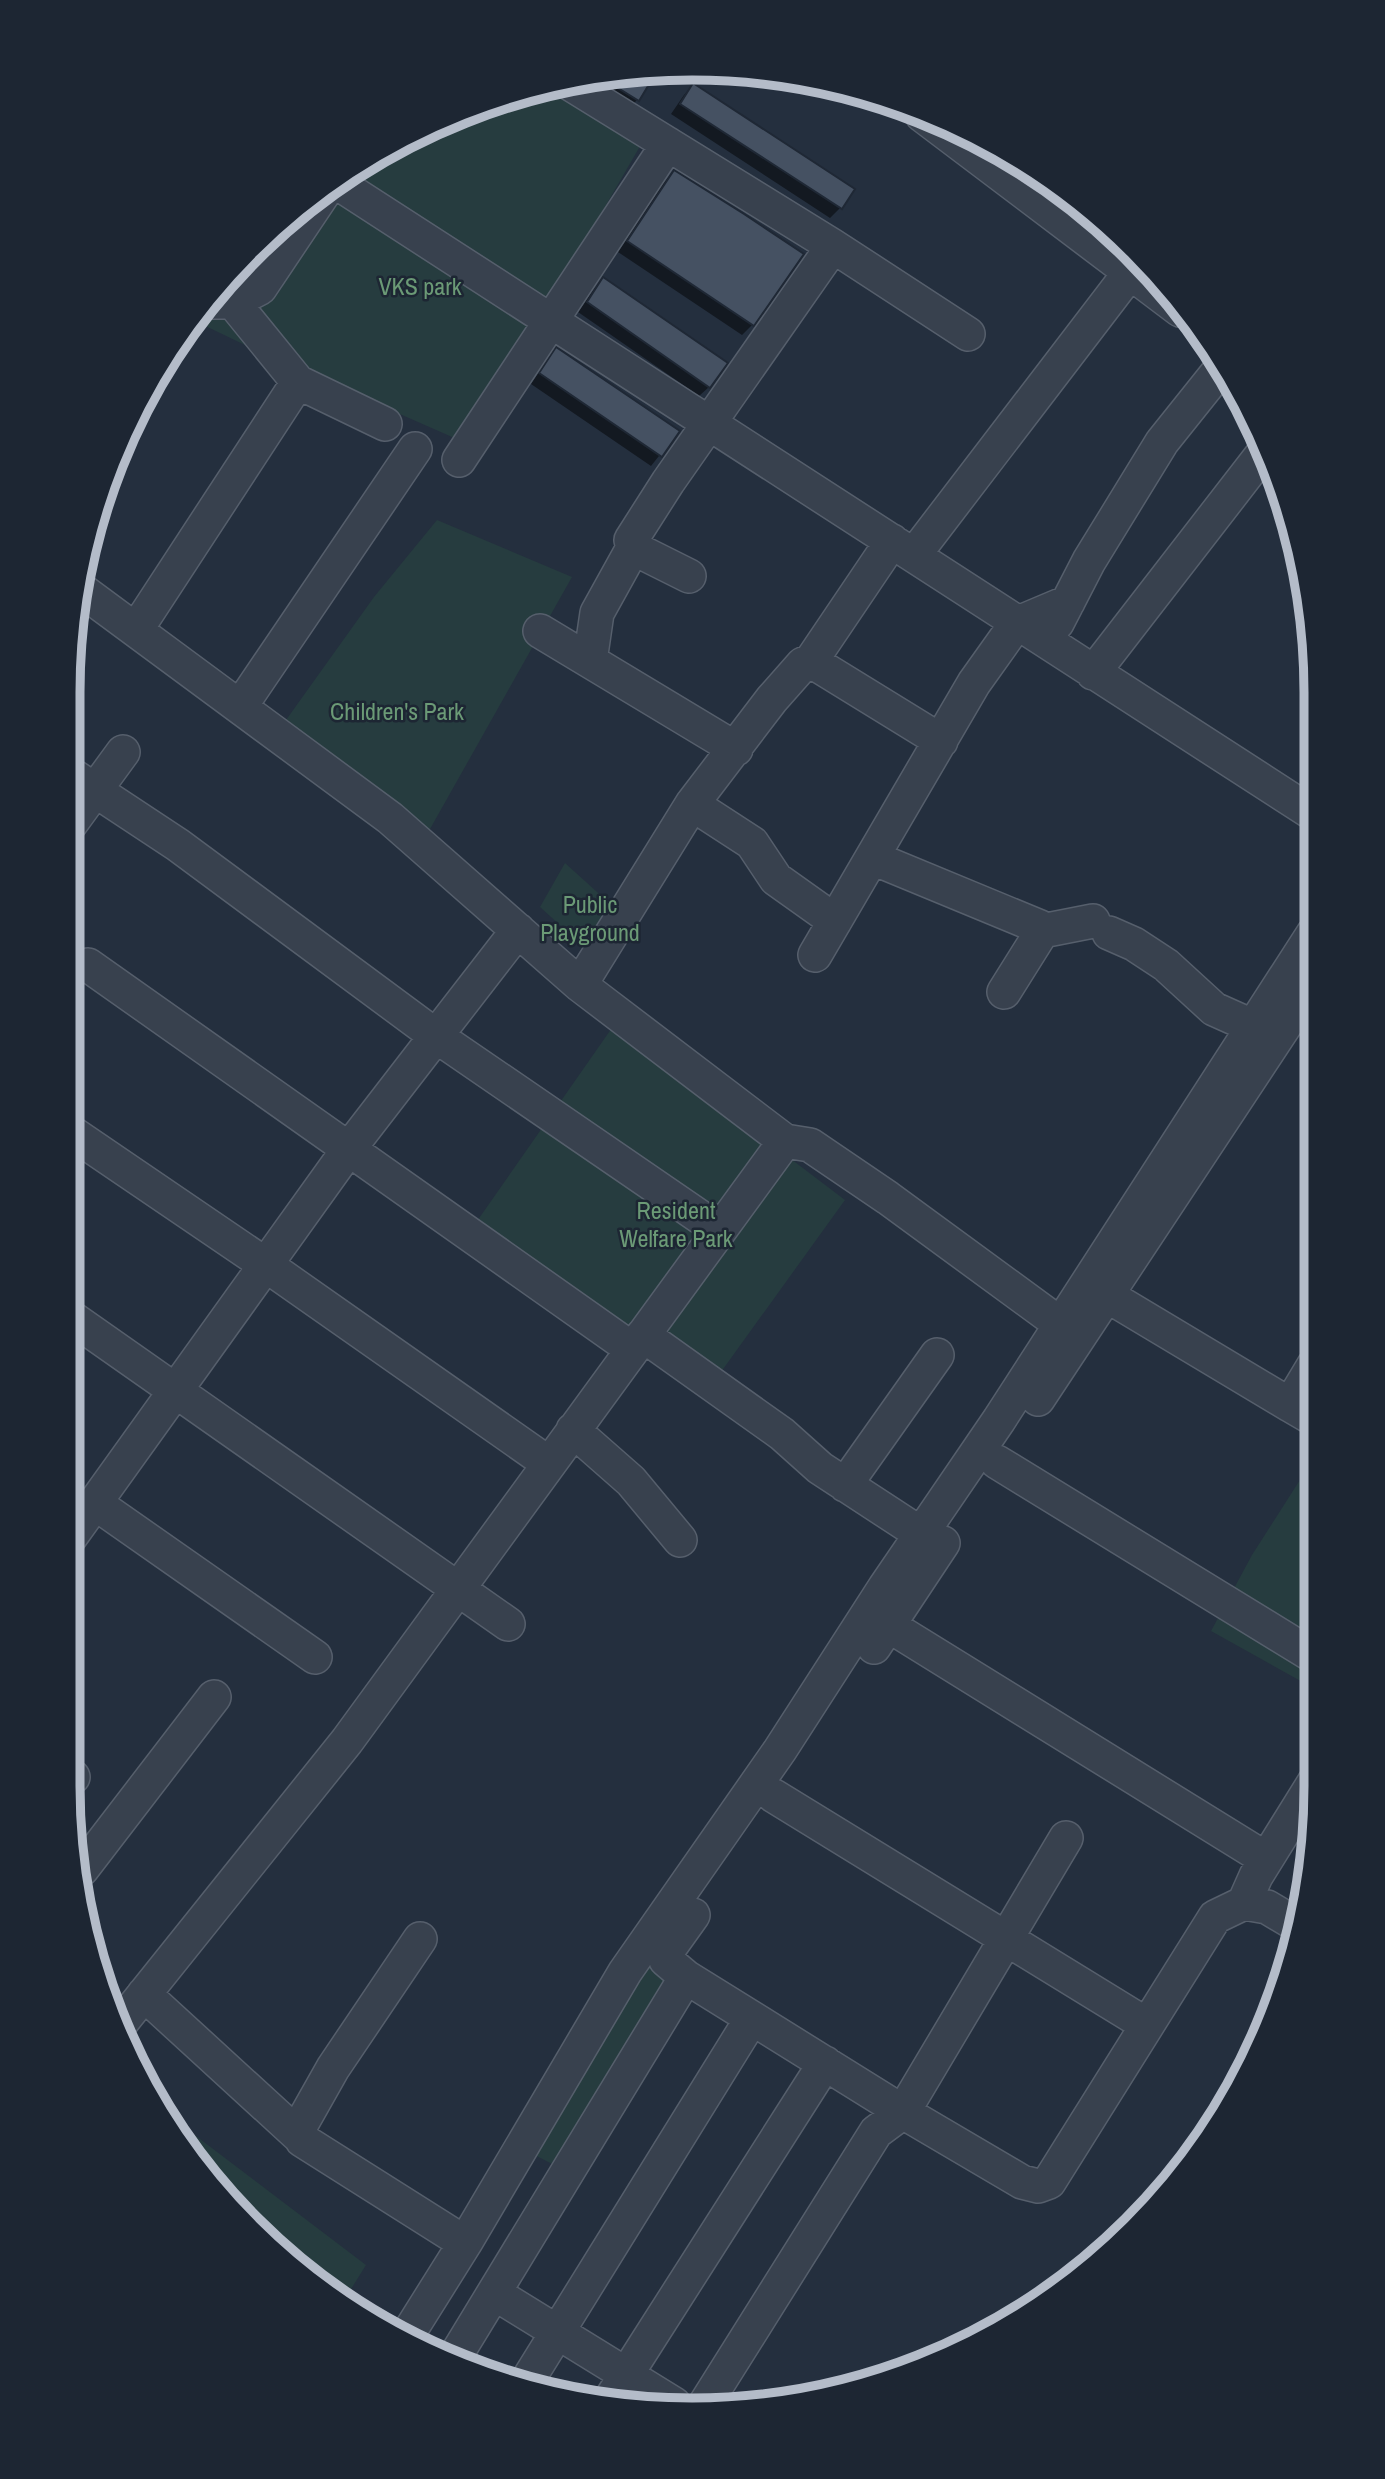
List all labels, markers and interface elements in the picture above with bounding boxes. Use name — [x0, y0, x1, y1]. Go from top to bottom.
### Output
park label: VKS park — [378, 270, 462, 302]
park label: Children's Park — [330, 695, 464, 727]
park label: Public Playground — [540, 888, 640, 948]
park label: Resident Welfare Park — [619, 1194, 733, 1254]

